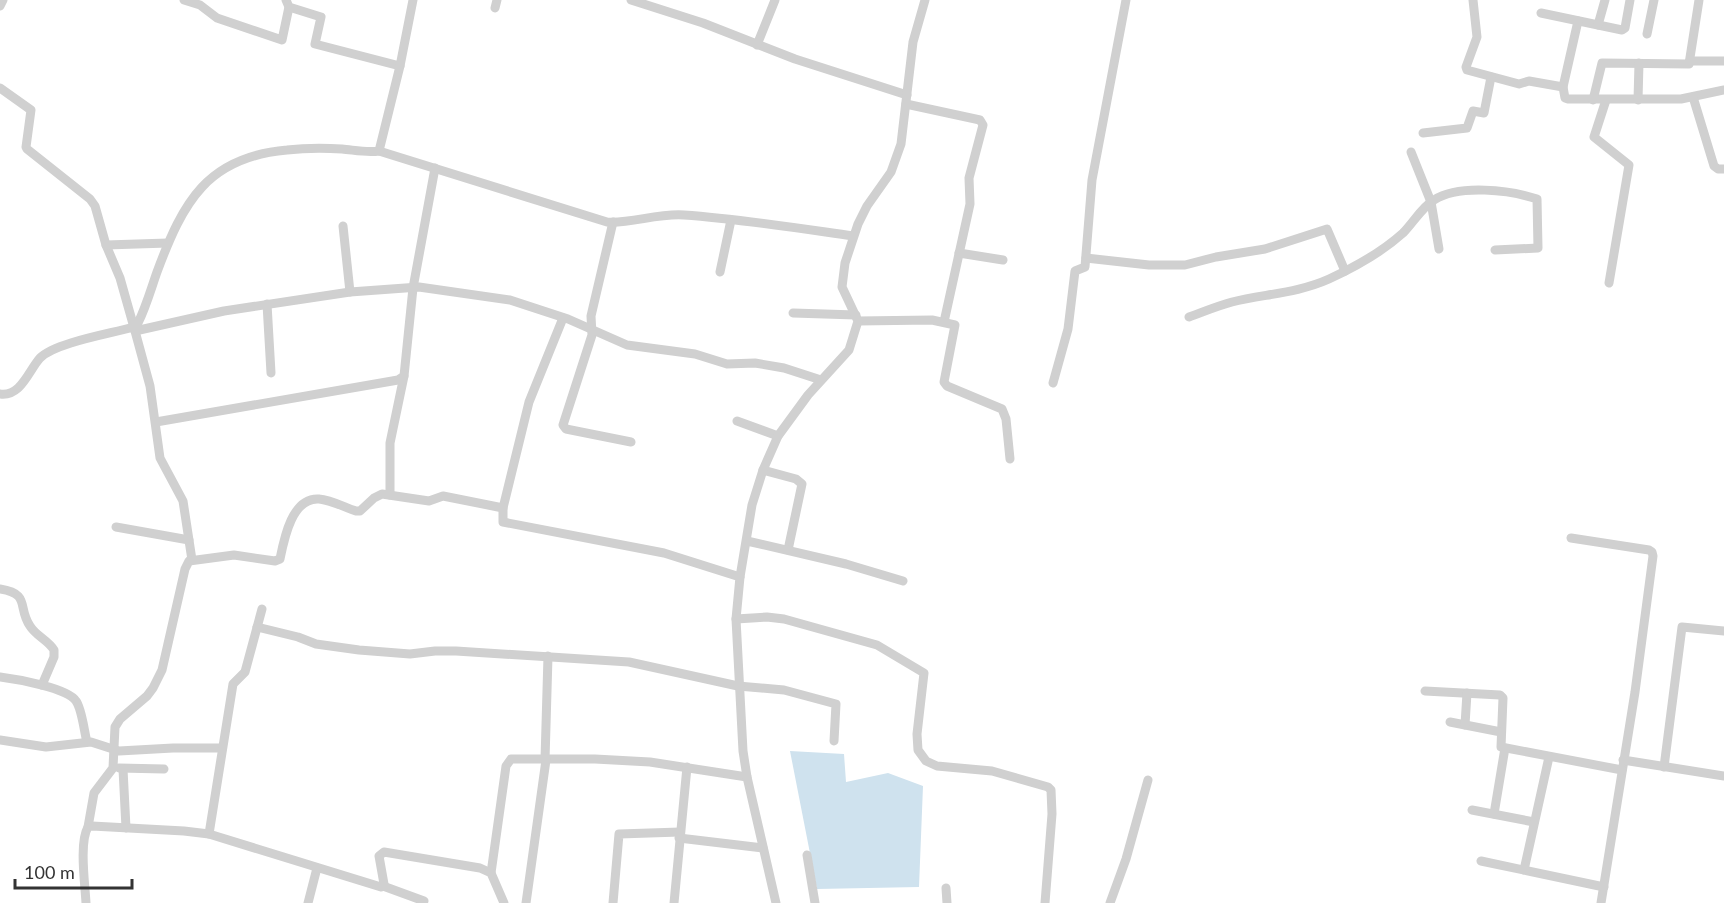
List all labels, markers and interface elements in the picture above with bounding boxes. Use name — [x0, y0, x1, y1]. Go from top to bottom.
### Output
scale bar — [15, 852, 132, 890]
text: 100 m — [24, 861, 75, 883]

